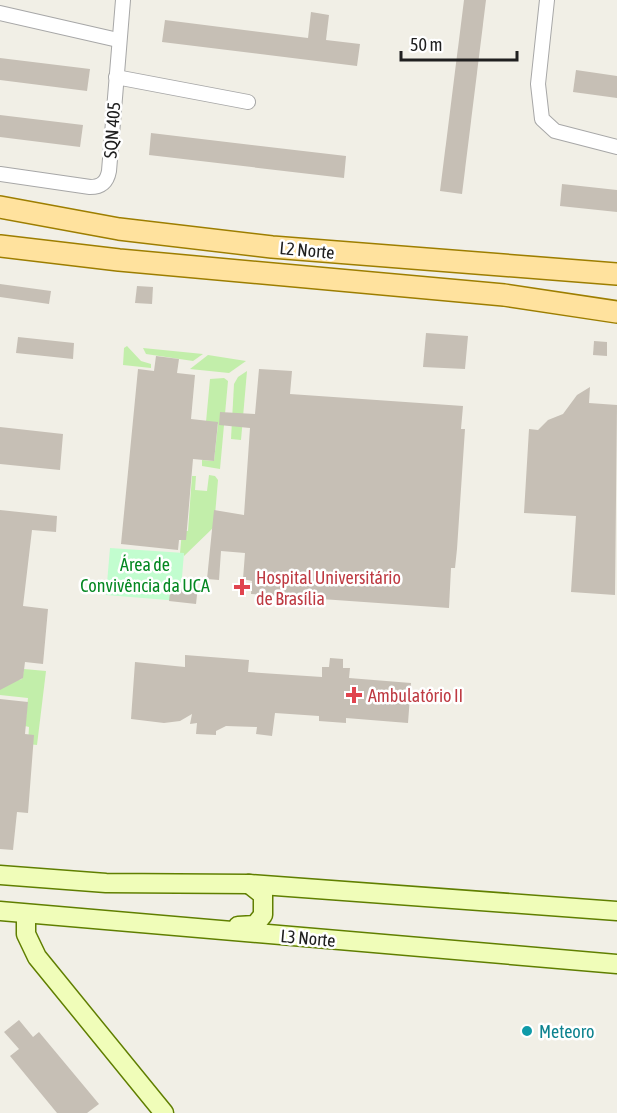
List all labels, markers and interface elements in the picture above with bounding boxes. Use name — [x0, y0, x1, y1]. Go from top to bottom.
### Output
scale bar — [401, 24, 516, 62]
text: 50 m — [410, 34, 442, 55]
street label: SQN 405 — [100, 101, 124, 159]
street label: L2 Norte — [279, 237, 335, 263]
park label: Área de Convivência da UCA — [80, 554, 210, 596]
place label: Hospital Universitário de Brasília — [256, 567, 401, 609]
marker: Hospital Universitário de Brasília — [233, 578, 251, 596]
place label: Ambulatório II — [368, 685, 463, 706]
marker: Ambulatório II — [345, 686, 363, 704]
street label: L3 Norte — [280, 925, 336, 951]
place label: Meteoro — [539, 1021, 595, 1042]
marker: Meteoro — [520, 1024, 534, 1038]

